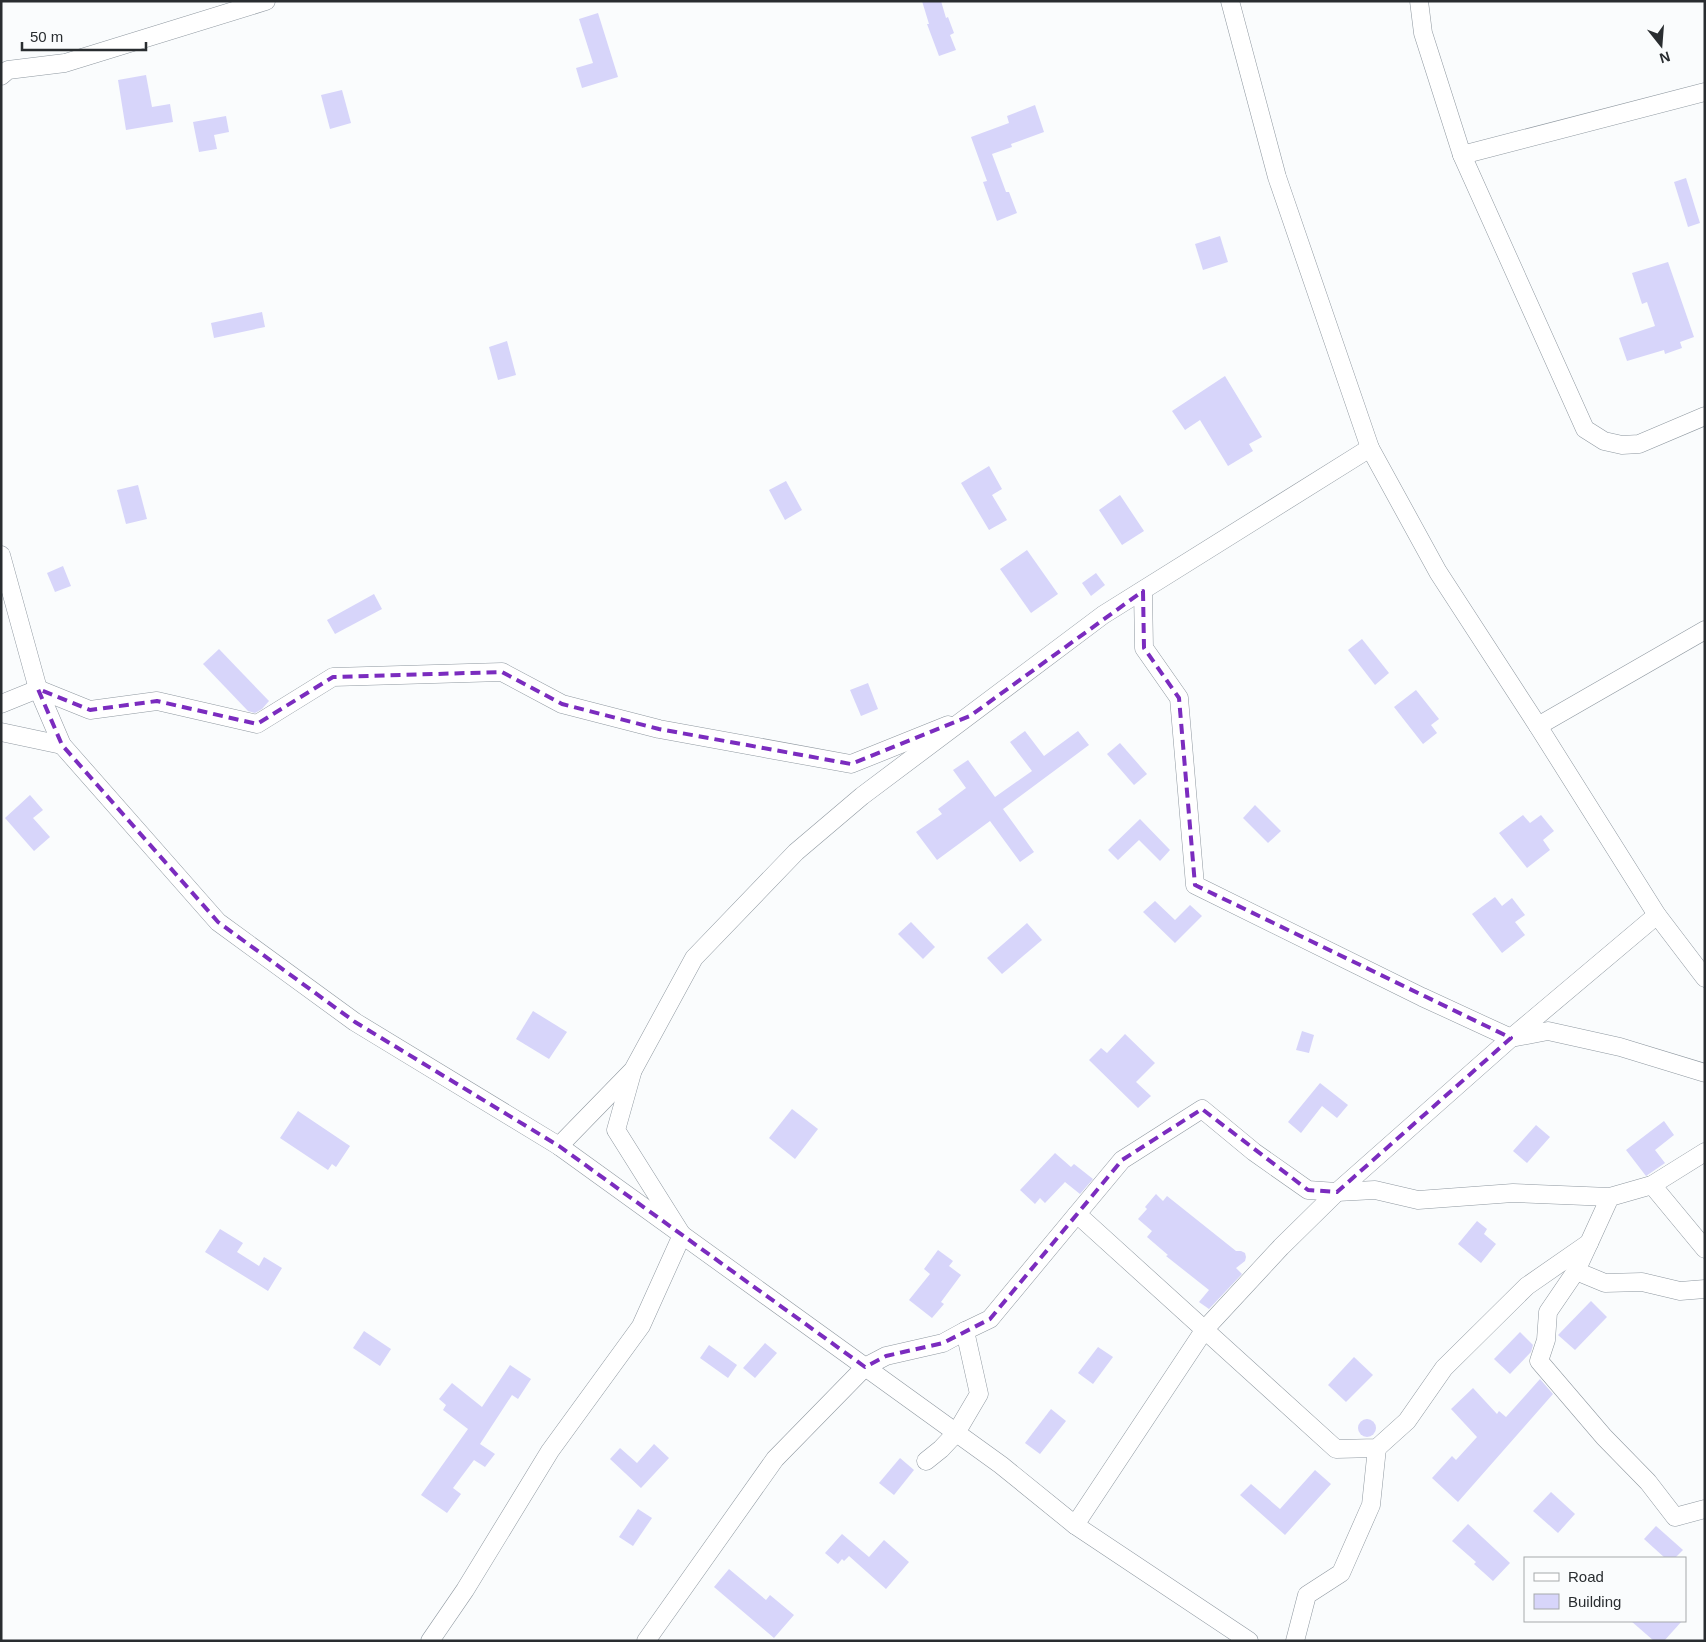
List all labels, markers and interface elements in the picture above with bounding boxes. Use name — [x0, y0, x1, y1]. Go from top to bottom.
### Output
scale bar — [22, 20, 146, 52]
north arrow — [1636, 20, 1686, 70]
text: 50 m — [30, 28, 63, 45]
text: N — [1658, 48, 1672, 67]
legend — [1524, 1557, 1686, 1622]
text: Road — [1568, 1568, 1604, 1585]
text: Building — [1568, 1593, 1621, 1610]

